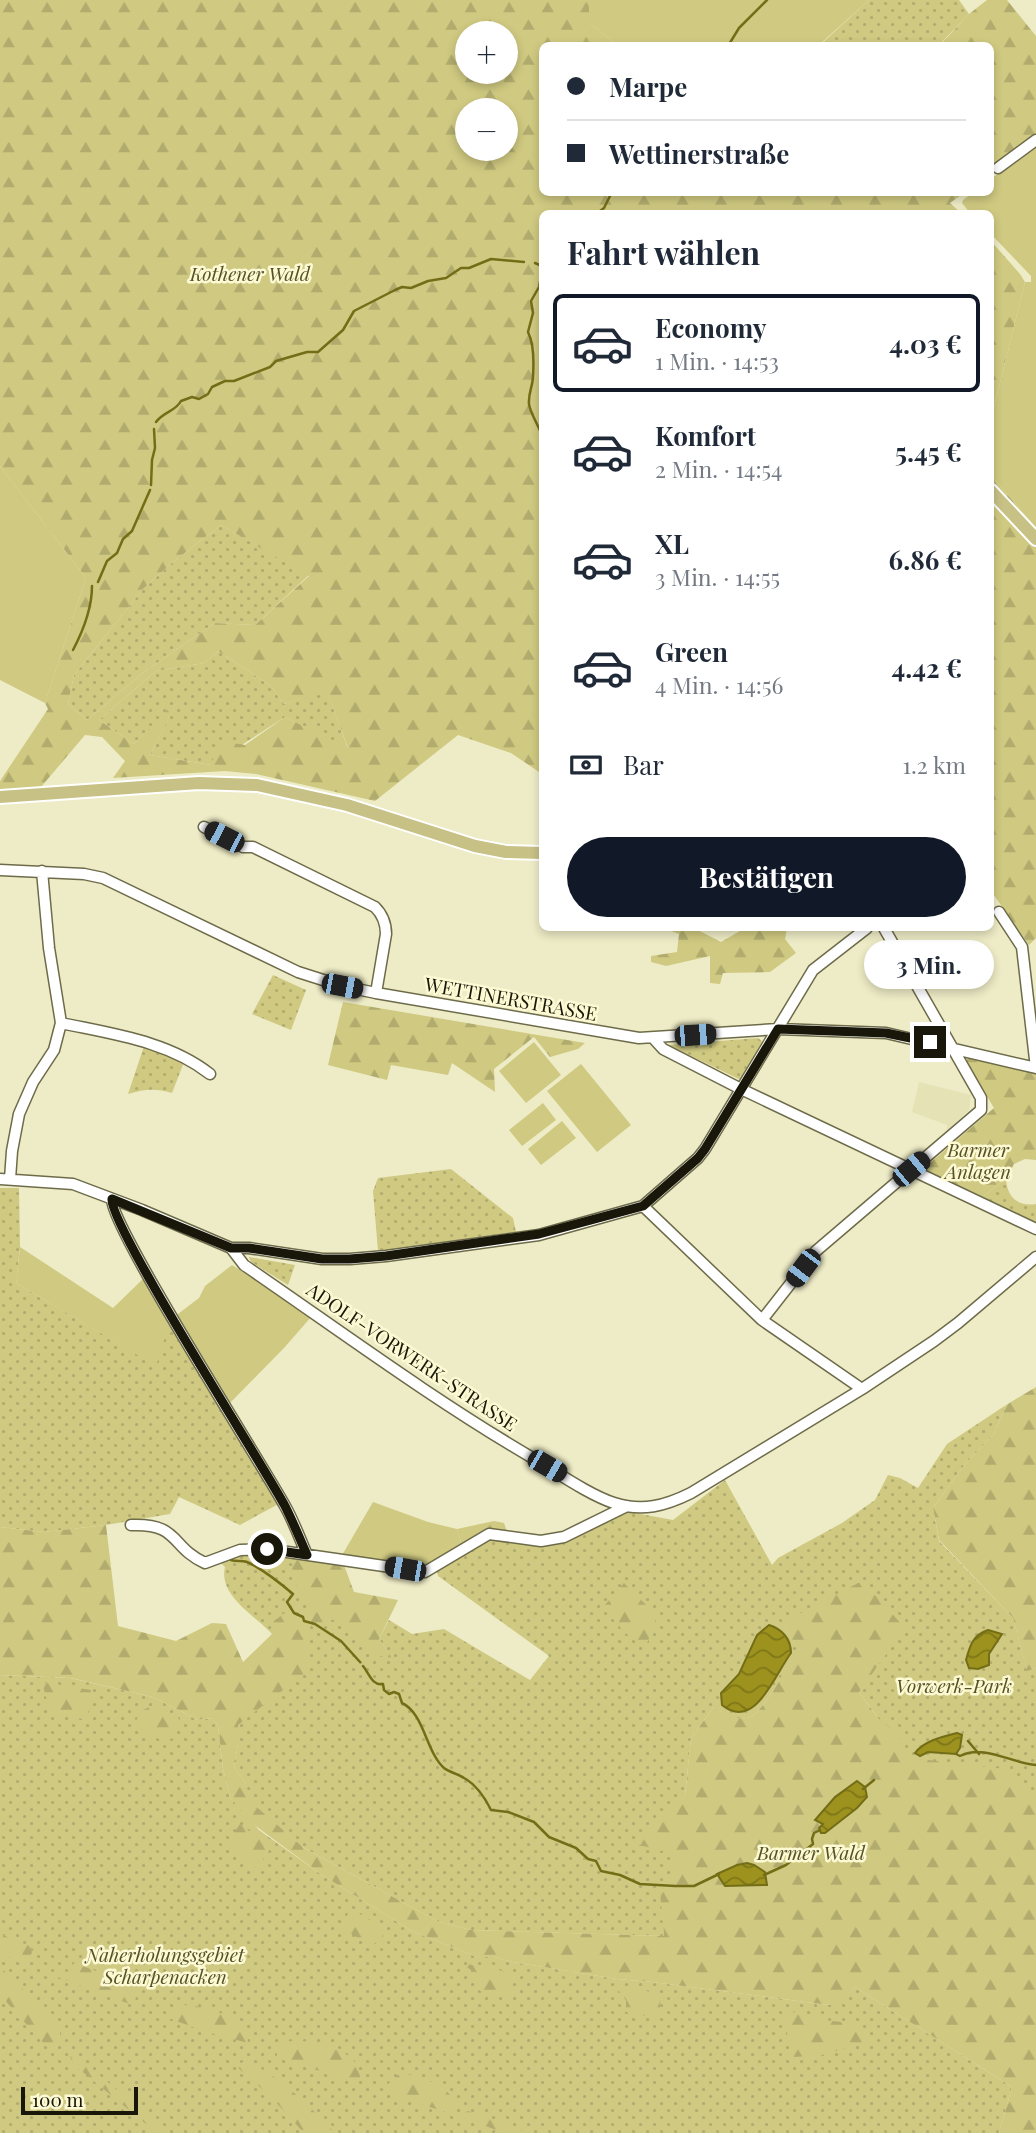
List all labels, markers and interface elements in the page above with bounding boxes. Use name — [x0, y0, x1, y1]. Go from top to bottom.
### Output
map controls — [455, 21, 518, 161]
button: + — [455, 21, 518, 84]
text: Marpe — [609, 69, 687, 104]
button: − — [455, 98, 518, 161]
text: Wettinerstraße — [609, 136, 789, 171]
text: Fahrt wählen — [567, 230, 760, 273]
park label: Kothener Wald — [189, 260, 311, 286]
text: Economy — [655, 310, 766, 345]
icon: car — [571, 312, 634, 375]
text: 4.03 € — [889, 326, 962, 361]
text: 1 Min. · 14:53 — [655, 345, 779, 376]
text: Komfort — [655, 418, 756, 453]
icon: car — [571, 420, 634, 483]
text: 5.45 € — [895, 434, 962, 469]
text: 2 Min. · 14:54 — [655, 453, 782, 484]
text: XL — [655, 526, 689, 561]
icon: car — [571, 528, 634, 591]
text: 6.86 € — [889, 542, 962, 577]
text: 3 Min. · 14:55 — [655, 561, 780, 592]
text: Green — [655, 634, 728, 669]
icon: car — [571, 636, 634, 699]
text: 4.42 € — [892, 650, 962, 685]
text: 4 Min. · 14:56 — [655, 669, 783, 700]
icon: cash — [567, 746, 605, 784]
text: Bar — [623, 747, 664, 782]
text: 1.2 km — [903, 749, 966, 780]
car — [201, 818, 248, 856]
button: Bestätigen — [567, 837, 966, 917]
callout: 3 Min. — [865, 940, 995, 990]
text: 3 Min. — [896, 949, 962, 980]
street label: WETTINERSTRASSE — [422, 970, 599, 1026]
car — [320, 972, 365, 1000]
car — [674, 1023, 717, 1047]
route end — [914, 1026, 946, 1058]
park label: Barmer Anlagen — [943, 1136, 1011, 1184]
car — [889, 1147, 934, 1191]
car — [782, 1245, 825, 1291]
street label: ADOLF-VORWERK-STRASSE — [301, 1275, 523, 1436]
car — [524, 1446, 571, 1486]
route start — [251, 1533, 283, 1565]
car — [383, 1555, 428, 1583]
park label: Vorwerk-Park — [896, 1672, 1012, 1698]
park label: Barmer Wald — [756, 1839, 866, 1865]
park label: Naherholungsgebiet Scharpenacken — [84, 1941, 246, 1989]
scale bar — [21, 2084, 138, 2116]
text: 100 m — [32, 2086, 83, 2112]

